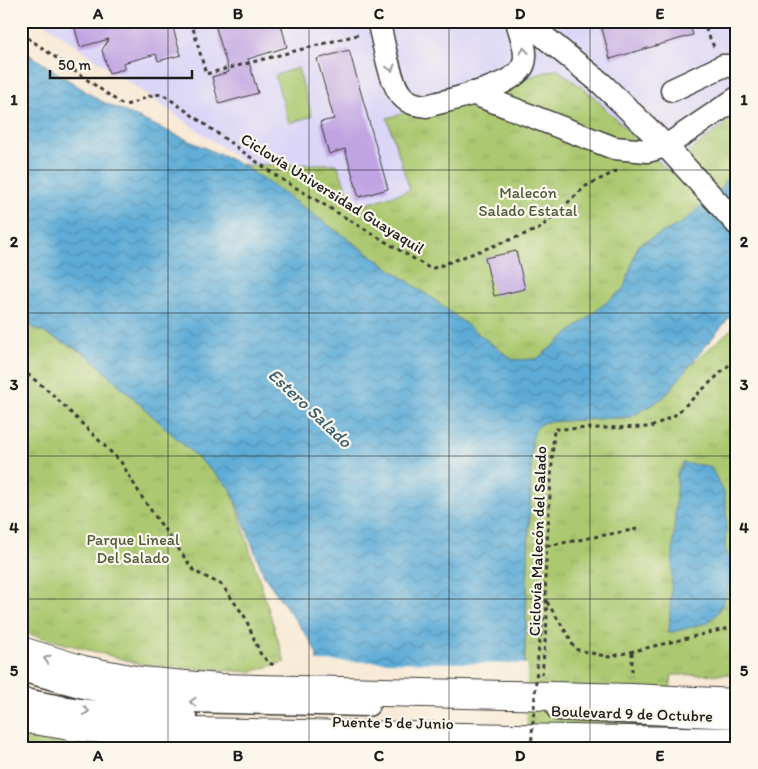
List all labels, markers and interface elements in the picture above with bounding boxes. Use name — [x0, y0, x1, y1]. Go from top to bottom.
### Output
text: A — [92, 4, 104, 23]
text: B — [233, 4, 244, 23]
text: C — [374, 4, 385, 23]
text: D — [515, 4, 526, 23]
text: E — [656, 4, 665, 23]
one-way arrow — [519, 47, 530, 55]
scale bar — [50, 48, 192, 80]
text: 50 m — [58, 56, 91, 74]
one-way arrow — [385, 64, 396, 73]
text: 1 — [10, 90, 18, 109]
text: 1 — [740, 90, 748, 109]
street label: Ciclovía Universidad Guayaquil — [237, 129, 428, 258]
park label: Malecón Salado Estatal — [479, 183, 578, 220]
text: 2 — [10, 232, 19, 251]
text: 2 — [740, 232, 749, 251]
water label: Estero Salado — [264, 364, 357, 453]
text: 3 — [10, 375, 19, 394]
text: 3 — [740, 375, 749, 394]
street label: Ciclovía Malecón del Salado — [525, 445, 550, 637]
text: 4 — [9, 518, 19, 537]
text: 4 — [739, 518, 749, 537]
park label: Parque Lineal Del Salado — [86, 530, 180, 567]
one-way arrow — [43, 654, 51, 664]
text: 5 — [10, 661, 19, 680]
text: 5 — [740, 661, 749, 680]
one-way arrow — [189, 696, 197, 707]
street label: Boulevard 9 de Octubre — [551, 701, 714, 726]
one-way arrow — [83, 705, 91, 716]
street label: Puente 5 de Junio — [332, 712, 454, 733]
text: A — [92, 746, 104, 765]
text: B — [233, 746, 244, 765]
text: C — [374, 746, 385, 765]
text: D — [515, 746, 526, 765]
text: E — [656, 746, 665, 765]

